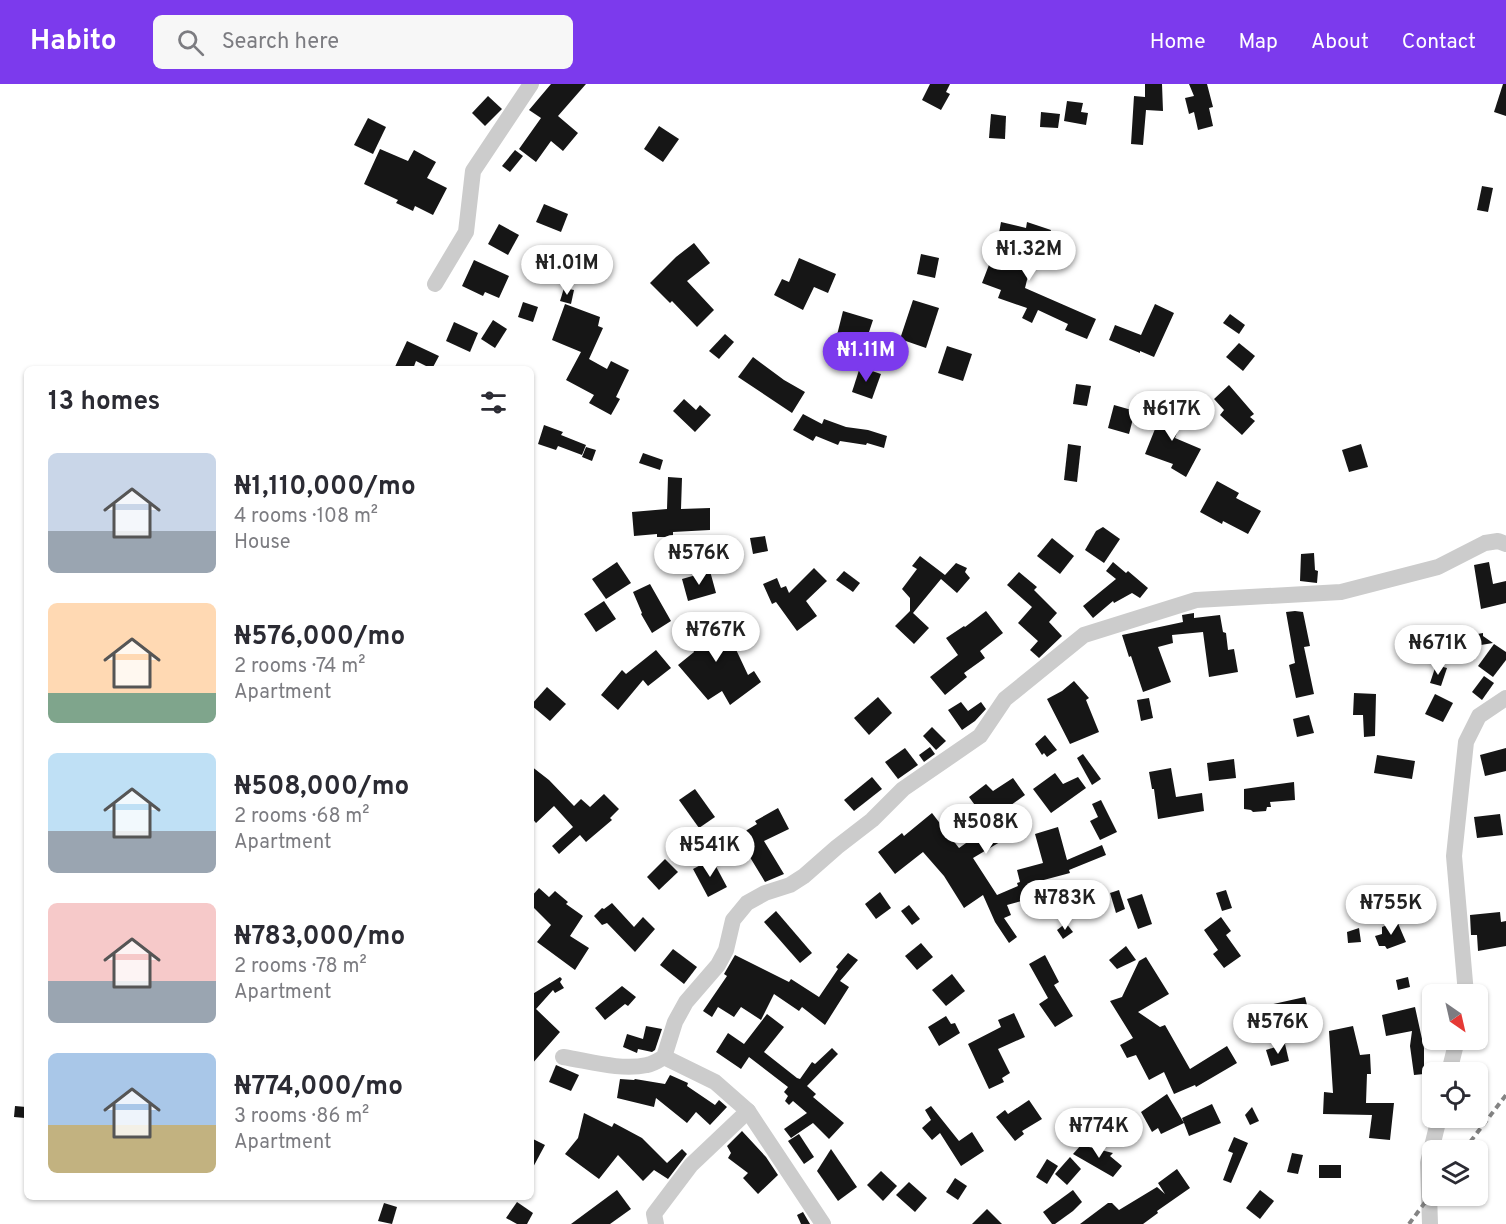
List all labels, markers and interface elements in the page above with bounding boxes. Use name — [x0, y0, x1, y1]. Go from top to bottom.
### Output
search box — [153, 15, 573, 69]
text: Habito — [30, 24, 117, 60]
icon: search — [174, 26, 207, 59]
text: Search here — [222, 29, 339, 56]
text: Home — [1150, 29, 1206, 56]
text: Map — [1239, 29, 1278, 56]
text: About — [1311, 29, 1369, 56]
text: Contact — [1402, 29, 1476, 56]
pin: ₦1.32M — [980, 231, 1078, 282]
text: ₦1.32M — [996, 237, 1062, 263]
pin: ₦1.01M — [518, 245, 616, 296]
text: ₦1.01M — [535, 251, 599, 277]
pin: ₦1.11M — [817, 332, 915, 383]
text: ₦1.11M — [837, 338, 895, 364]
text: 13 homes — [48, 386, 160, 419]
icon: filters — [477, 386, 510, 419]
pin: ₦617K — [1130, 391, 1214, 442]
text: ₦617K — [1143, 397, 1201, 423]
text: ₦1,110,000/mo — [234, 471, 416, 504]
icon: home — [96, 477, 168, 549]
text: 4 rooms · 108 m² — [234, 504, 378, 530]
text: House — [234, 530, 290, 556]
pin: ₦576K — [657, 535, 741, 586]
text: ₦576K — [668, 541, 730, 567]
pin: ₦767K — [674, 612, 758, 663]
text: ₦767K — [686, 618, 746, 644]
text: ₦576,000/mo — [234, 621, 405, 654]
pin: ₦671K — [1396, 625, 1480, 676]
icon: home — [96, 627, 168, 699]
text: ₦671K — [1409, 631, 1467, 657]
text: 2 rooms · 74 m² — [234, 654, 365, 680]
text: Apartment — [234, 680, 332, 706]
text: ₦508,000/mo — [234, 771, 409, 804]
icon: home — [96, 777, 168, 849]
text: 2 rooms · 68 m² — [234, 804, 370, 830]
pin: ₦508K — [944, 804, 1028, 855]
text: ₦508K — [953, 810, 1019, 836]
pin: ₦541K — [668, 827, 752, 878]
text: Apartment — [234, 830, 332, 856]
text: ₦541K — [680, 833, 740, 859]
pin: ₦783K — [1023, 880, 1107, 931]
pin: ₦755K — [1349, 885, 1433, 936]
text: ₦783K — [1034, 886, 1096, 912]
text: ₦755K — [1360, 891, 1422, 917]
text: ₦783,000/mo — [234, 921, 405, 954]
icon: home — [96, 927, 168, 999]
text: 2 rooms · 78 m² — [234, 954, 367, 980]
text: Apartment — [234, 980, 332, 1006]
north arrow — [1422, 984, 1488, 1050]
map controls — [1422, 984, 1488, 1206]
pin: ₦576K — [1236, 1004, 1320, 1055]
text: ₦576K — [1247, 1010, 1309, 1036]
button: locate — [1422, 1062, 1488, 1128]
text: ₦774,000/mo — [234, 1071, 403, 1104]
icon: home — [96, 1077, 168, 1149]
text: 3 rooms · 86 m² — [234, 1104, 369, 1130]
pin: ₦774K — [1057, 1108, 1141, 1159]
text: ₦774K — [1069, 1114, 1129, 1140]
text: Apartment — [234, 1130, 332, 1156]
button: layers — [1422, 1140, 1488, 1206]

